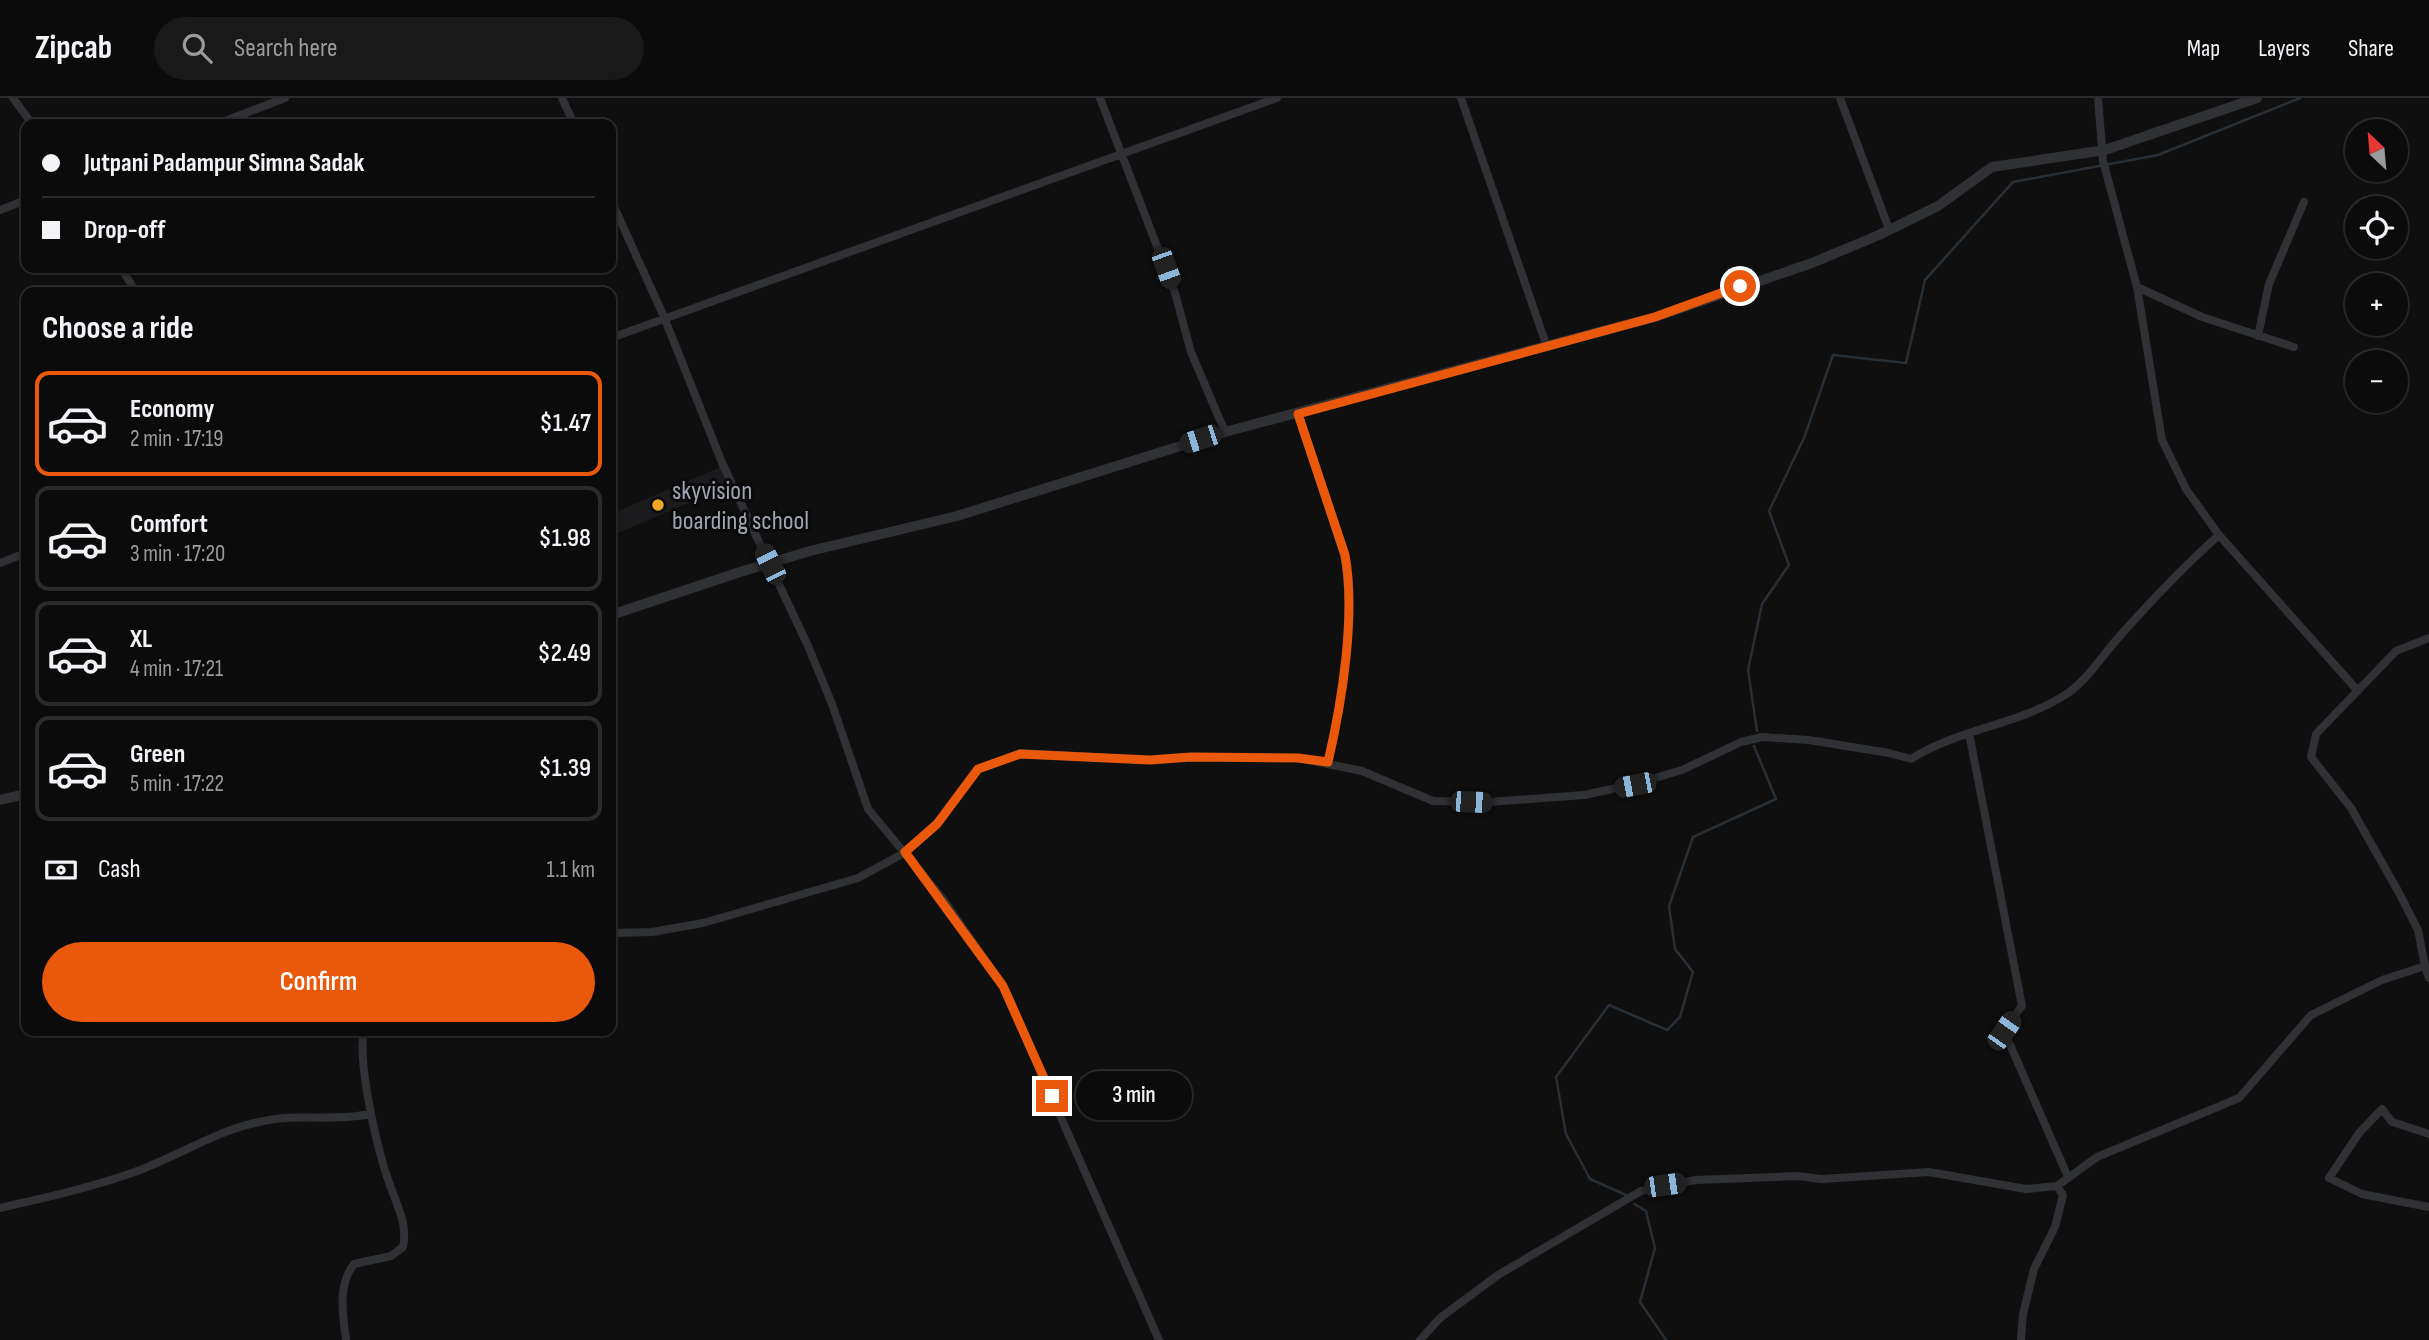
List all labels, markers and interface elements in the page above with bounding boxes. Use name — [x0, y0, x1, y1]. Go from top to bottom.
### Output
search box — [154, 17, 644, 80]
text: Zipcab — [35, 28, 112, 68]
icon: search — [178, 29, 216, 67]
text: Search here — [234, 33, 337, 64]
text: Map — [2187, 34, 2220, 63]
text: Layers — [2258, 34, 2310, 63]
text: Share — [2348, 34, 2394, 63]
north arrow — [2345, 119, 2408, 182]
map controls — [2345, 119, 2408, 413]
text: Jutpani Padampur Simna Sadak — [84, 148, 364, 179]
button: locate — [2345, 196, 2408, 259]
text: Drop-off — [84, 215, 165, 246]
car — [1149, 245, 1184, 291]
route start — [1724, 270, 1756, 302]
button: + — [2345, 273, 2408, 336]
text: Choose a ride — [42, 309, 194, 348]
button: − — [2345, 350, 2408, 413]
icon: car — [46, 392, 109, 455]
text: Economy — [130, 394, 214, 425]
text: $1.47 — [540, 408, 591, 439]
car — [1177, 423, 1224, 455]
text: 2 min · 17:19 — [130, 425, 224, 453]
place label: skyvision boarding school — [672, 476, 809, 537]
marker: skyvision boarding school — [650, 497, 666, 513]
icon: car — [46, 507, 109, 570]
text: Comfort — [130, 509, 208, 540]
text: $1.98 — [538, 523, 591, 554]
text: 3 min · 17:20 — [130, 540, 225, 568]
car — [752, 541, 789, 587]
icon: car — [46, 622, 109, 685]
text: XL — [130, 624, 152, 655]
text: $2.49 — [538, 638, 591, 669]
text: 4 min · 17:21 — [130, 655, 223, 683]
icon: car — [46, 737, 109, 800]
text: Green — [130, 739, 185, 770]
text: $1.39 — [539, 753, 591, 784]
text: 5 min · 17:22 — [130, 770, 224, 798]
car — [1613, 771, 1658, 799]
car — [1450, 791, 1493, 813]
icon: cash — [42, 851, 80, 889]
text: Cash — [98, 854, 141, 885]
text: 1.1 km — [546, 856, 595, 884]
button: Confirm — [42, 942, 595, 1022]
car — [1984, 1008, 2025, 1054]
callout: 3 min — [1076, 1072, 1192, 1121]
route end — [1036, 1080, 1068, 1112]
text: 3 min — [1112, 1081, 1156, 1109]
car — [1643, 1172, 1688, 1198]

